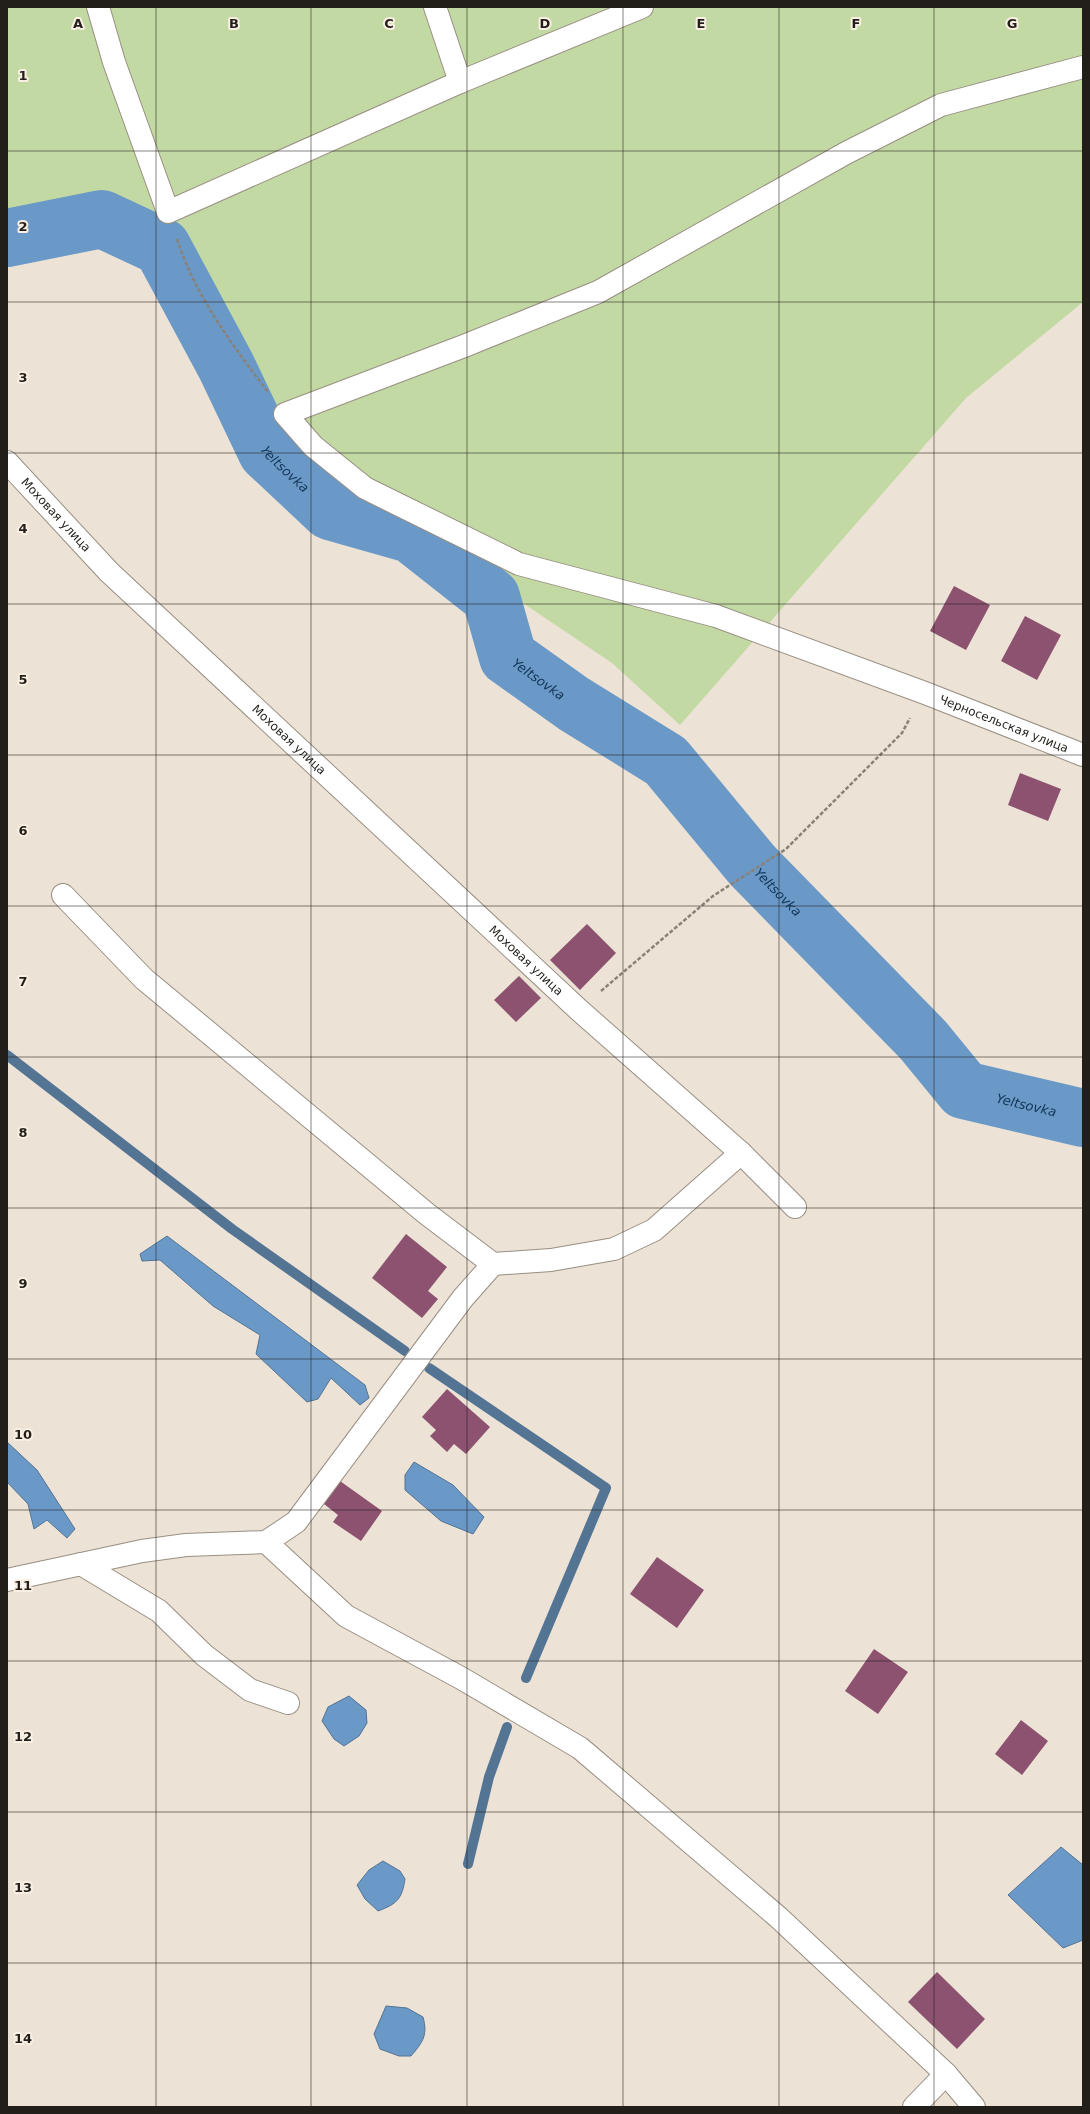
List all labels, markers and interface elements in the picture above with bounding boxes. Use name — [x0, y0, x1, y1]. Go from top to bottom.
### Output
text: A — [73, 16, 83, 31]
text: B — [229, 16, 239, 31]
text: C — [384, 16, 394, 31]
text: D — [540, 16, 551, 31]
text: E — [697, 16, 705, 31]
text: F — [852, 16, 860, 31]
text: G — [1007, 16, 1017, 31]
text: 1 — [18, 68, 28, 83]
text: 2 — [18, 219, 28, 234]
text: 3 — [18, 370, 28, 385]
water label: Yeltsovka — [258, 443, 312, 495]
street label: Моховая улица — [18, 475, 94, 555]
text: 4 — [18, 521, 28, 536]
water label: Yeltsovka — [510, 655, 568, 703]
text: 5 — [18, 672, 28, 687]
street label: Черносельская улица — [937, 692, 1070, 756]
street label: Моховая улица — [249, 702, 329, 777]
text: 6 — [18, 823, 28, 838]
water label: Yeltsovka — [752, 865, 805, 919]
street label: Моховая улица — [486, 923, 566, 998]
text: 7 — [18, 974, 28, 989]
water label: Yeltsovka — [995, 1090, 1058, 1119]
text: 8 — [18, 1125, 28, 1140]
text: 9 — [18, 1276, 28, 1291]
text: 10 — [14, 1427, 32, 1442]
text: 11 — [14, 1578, 32, 1593]
text: 12 — [14, 1729, 32, 1744]
text: 13 — [14, 1880, 32, 1895]
text: 14 — [14, 2031, 32, 2046]

